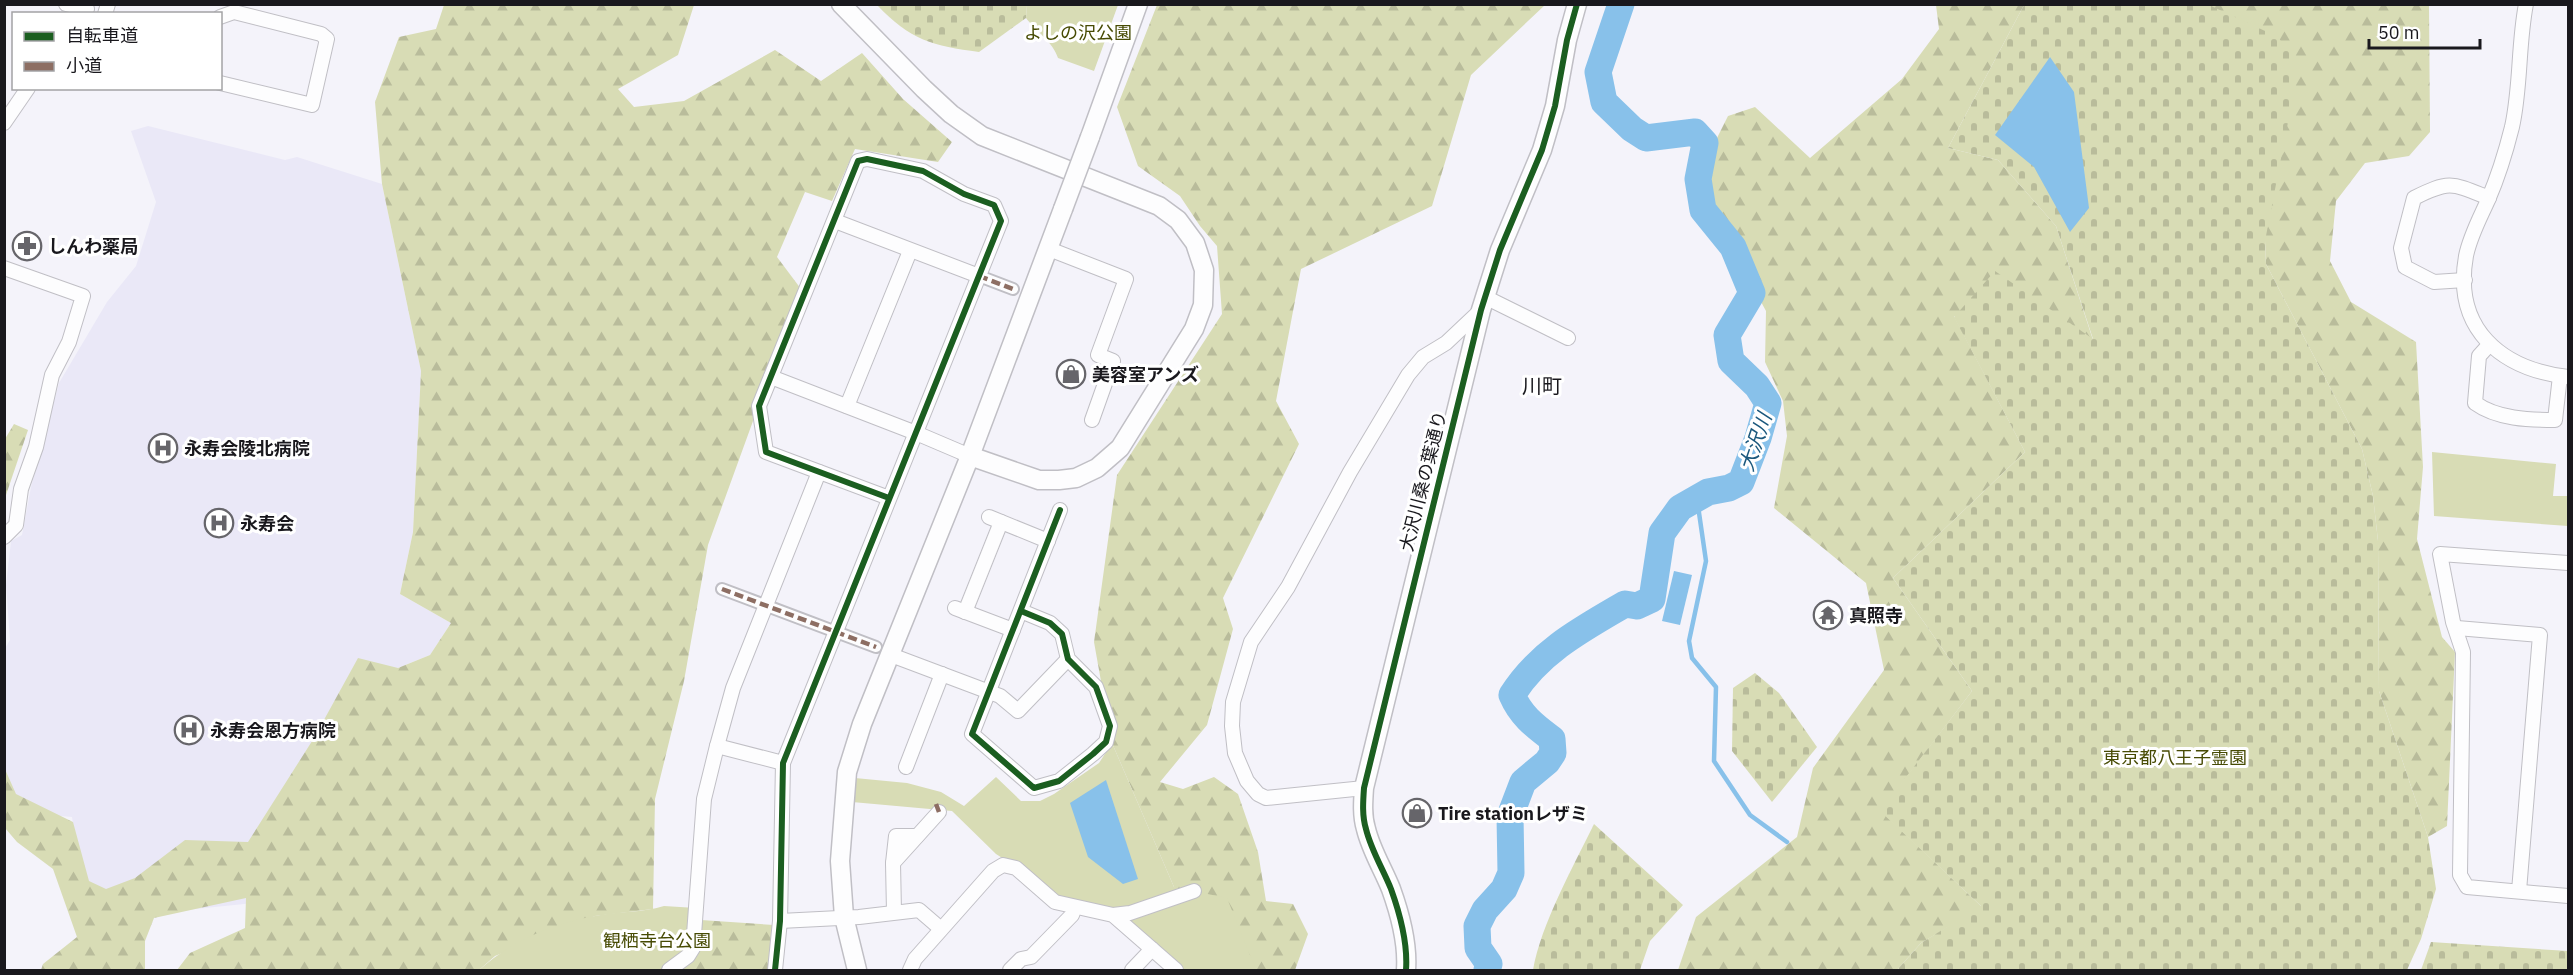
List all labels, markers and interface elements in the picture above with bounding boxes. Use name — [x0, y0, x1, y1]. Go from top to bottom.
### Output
legend — [12, 12, 222, 90]
scale bar — [2369, 12, 2480, 50]
park label: よしの沢公園 — [1024, 21, 1132, 44]
text: 50 m — [2378, 21, 2420, 44]
text: 自転車道 — [66, 24, 138, 47]
text: 小道 — [66, 54, 102, 77]
pharmacy icon: しんわ薬局 — [11, 230, 43, 262]
place label: しんわ薬局 — [48, 235, 138, 258]
shop icon: 美容室アンズ — [1055, 358, 1087, 390]
place label: 美容室アンズ — [1092, 363, 1199, 386]
district label: 川町 — [1522, 372, 1562, 399]
water label: 大沢川 — [1732, 407, 1778, 475]
street label: 大沢川桑の葉通り — [1394, 408, 1452, 554]
hospital icon: 永寿会陵北病院 — [147, 432, 179, 464]
place label: 永寿会陵北病院 — [184, 437, 310, 460]
hospital icon: 永寿会 — [203, 507, 235, 539]
place label: 永寿会 — [240, 512, 294, 535]
temple icon: 真照寺 — [1812, 599, 1844, 631]
place label: 真照寺 — [1849, 604, 1903, 627]
hospital icon: 永寿会恩方病院 — [173, 714, 205, 746]
place label: 永寿会恩方病院 — [210, 719, 336, 742]
park label: 東京都八王子霊園 — [2103, 746, 2247, 769]
shop icon: Tire stationレザミ — [1401, 797, 1433, 829]
place label: Tire stationレザミ — [1438, 802, 1588, 825]
park label: 観栖寺台公園 — [603, 929, 711, 952]

